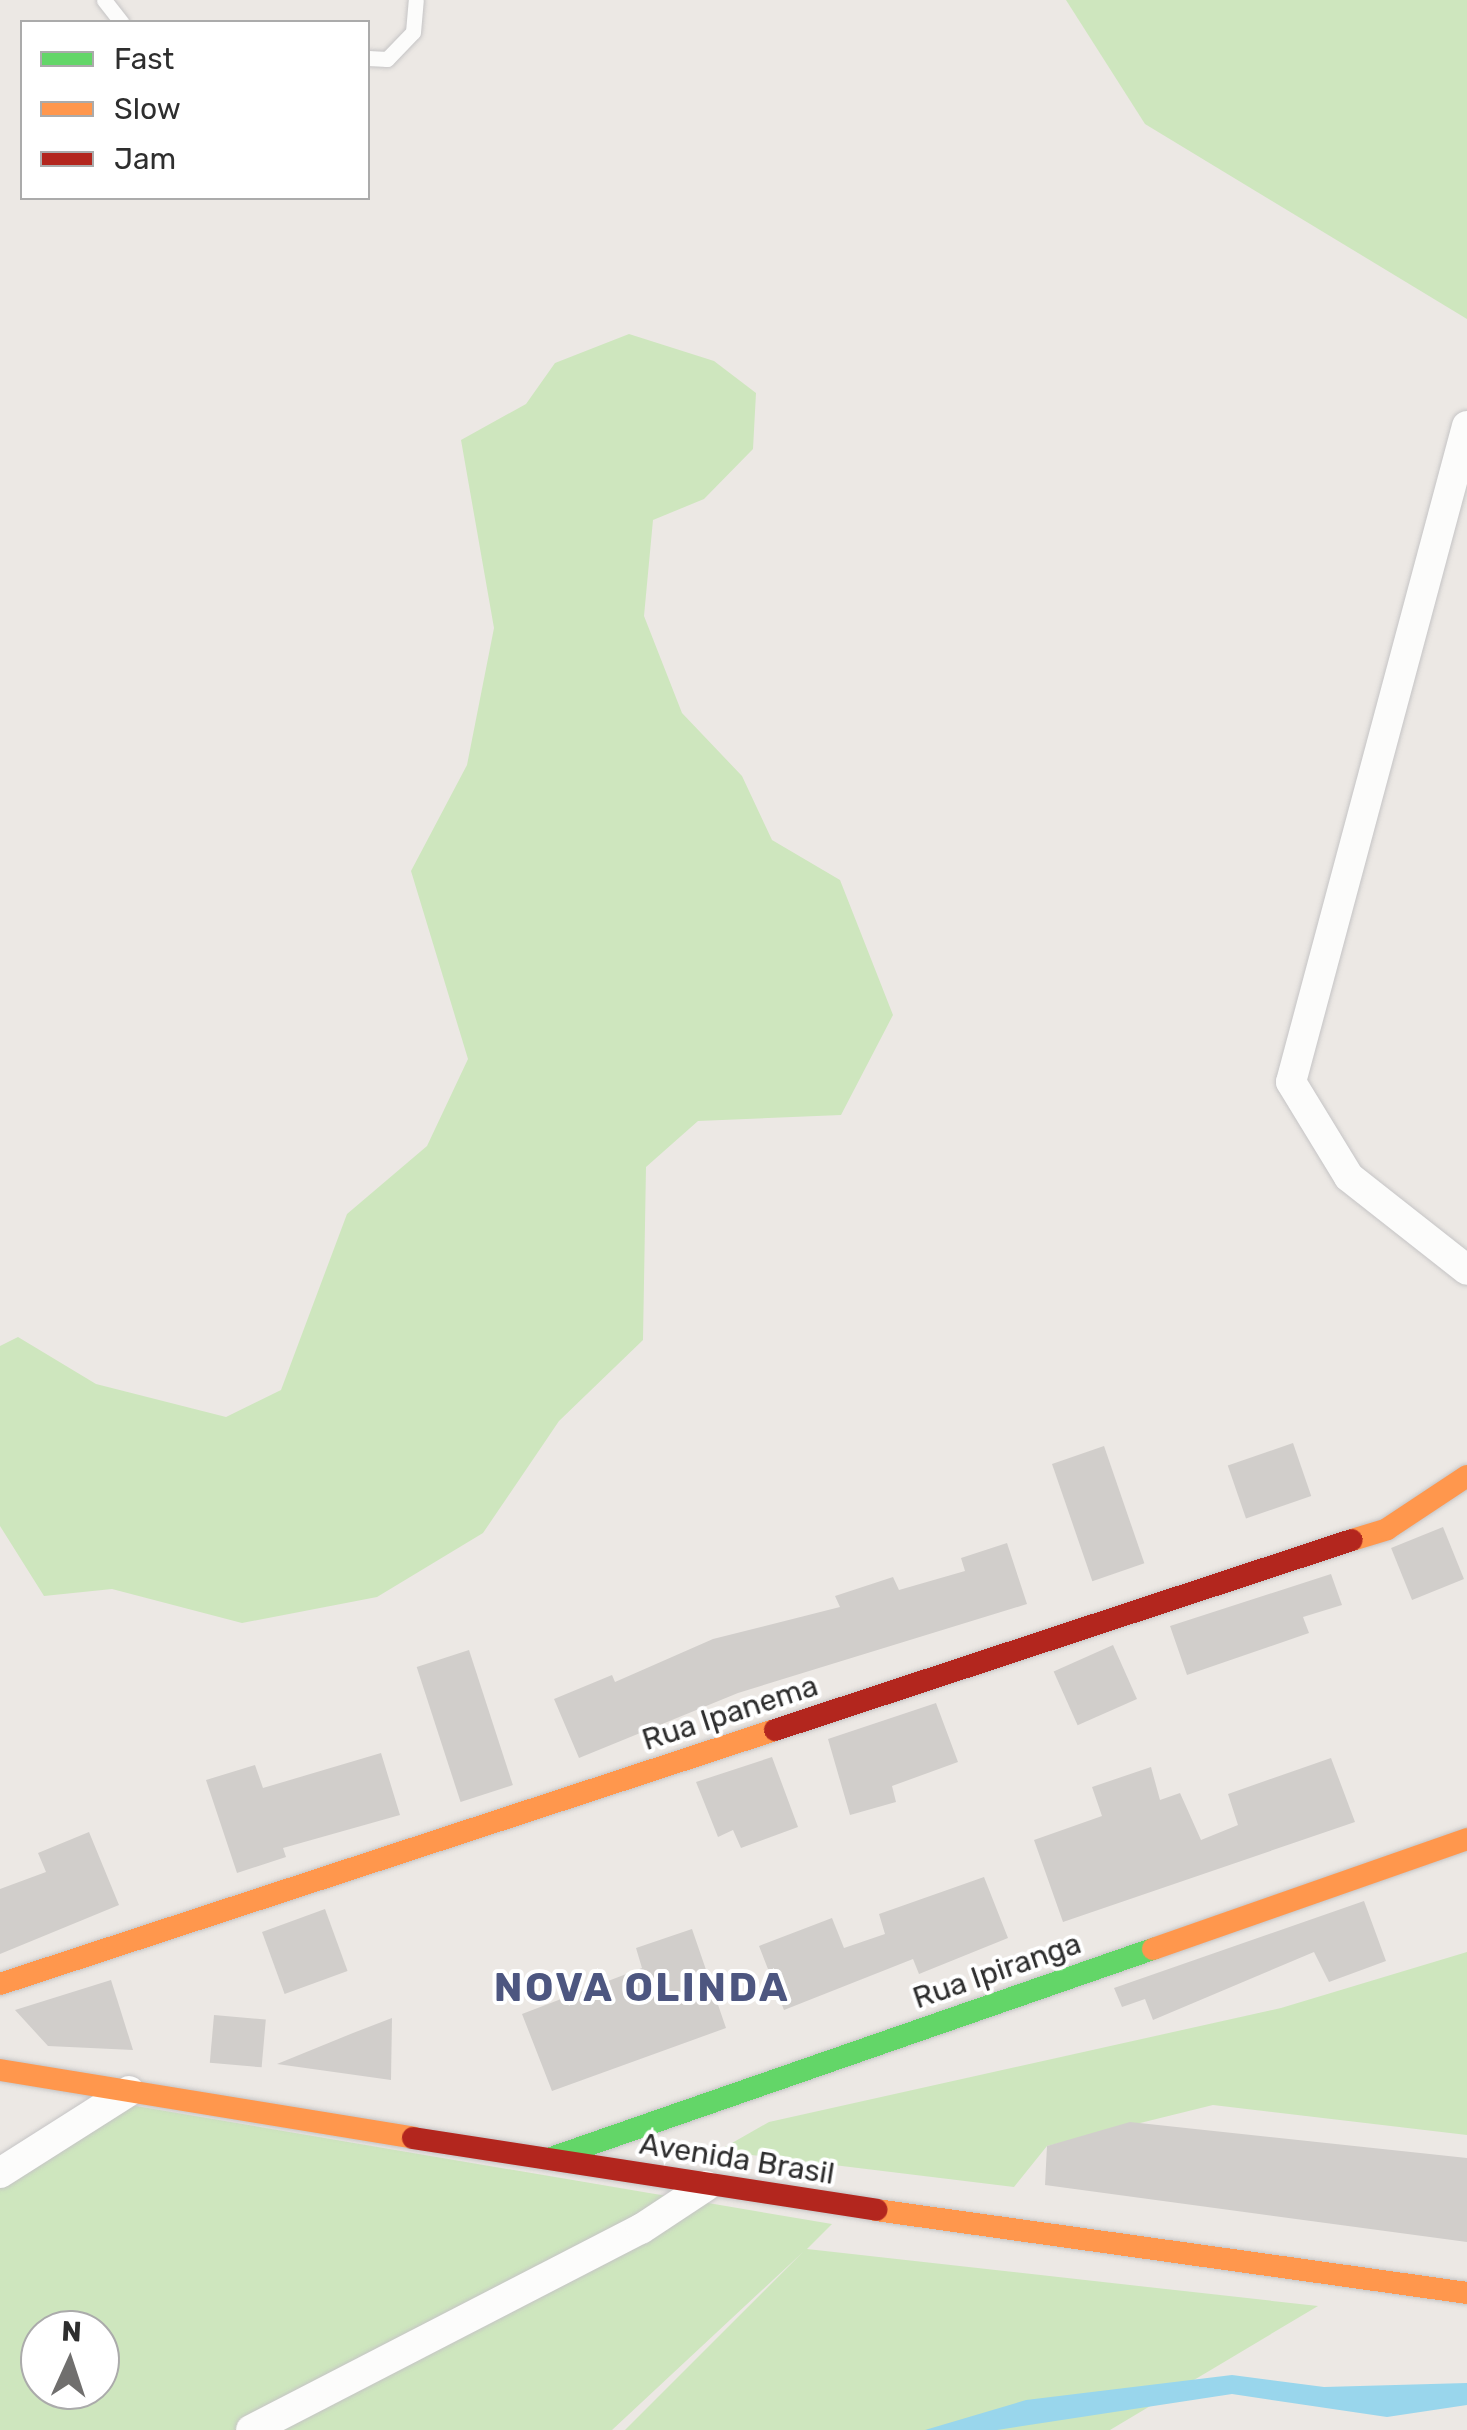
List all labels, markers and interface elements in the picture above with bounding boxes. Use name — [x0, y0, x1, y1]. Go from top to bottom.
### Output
legend — [20, 20, 370, 200]
text: Fast — [114, 41, 174, 77]
text: Slow — [114, 91, 181, 127]
text: Jam — [114, 141, 176, 177]
street label: Rua Ipanema — [638, 1668, 822, 1758]
street label: Rua Ipiranga — [908, 1925, 1086, 2017]
district label: NOVA OLINDA — [493, 1964, 791, 2012]
street label: Avenida Brasil — [637, 2126, 837, 2192]
north arrow — [20, 2310, 120, 2410]
text: N — [61, 2315, 82, 2349]

